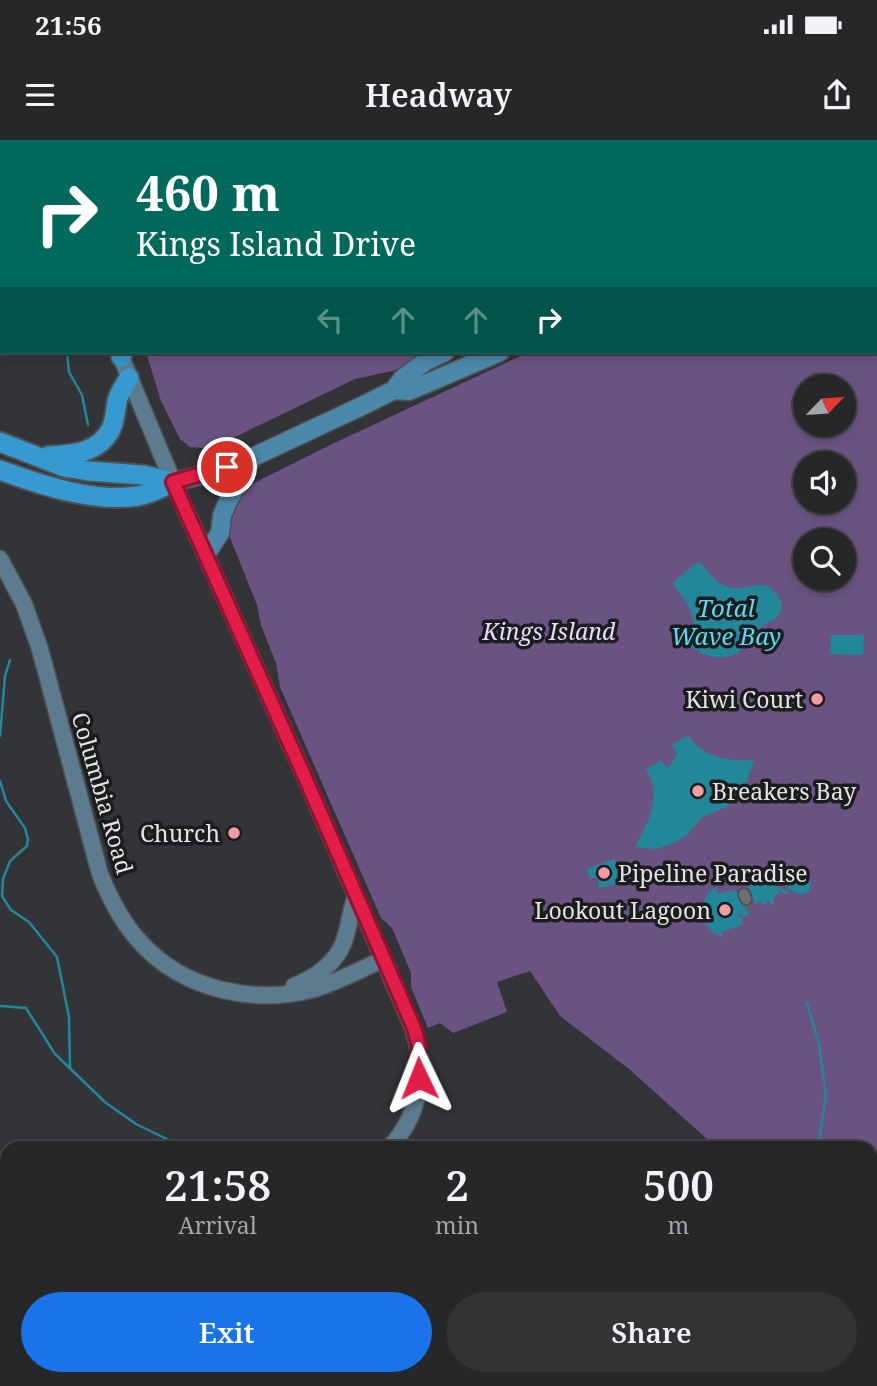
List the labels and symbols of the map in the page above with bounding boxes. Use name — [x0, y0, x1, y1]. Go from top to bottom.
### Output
north arrow — [793, 374, 856, 438]
pin — [197, 437, 257, 497]
water label: Total Wave Bay — [671, 591, 781, 652]
park label: Kings Island — [482, 615, 616, 647]
place label: Kiwi Court — [685, 683, 803, 715]
marker: Kiwi Court — [809, 691, 825, 707]
street label: Columbia Road — [65, 708, 141, 878]
place label: Breakers Bay — [712, 775, 856, 807]
marker: Breakers Bay — [690, 783, 706, 799]
place label: Church — [140, 817, 220, 849]
marker: Church — [226, 825, 242, 841]
place label: Pipeline Paradise — [618, 857, 808, 889]
marker: Pipeline Paradise — [596, 865, 612, 881]
place label: Lookout Lagoon — [534, 894, 711, 926]
marker: Lookout Lagoon — [717, 902, 733, 918]
position arrow — [382, 1041, 456, 1115]

